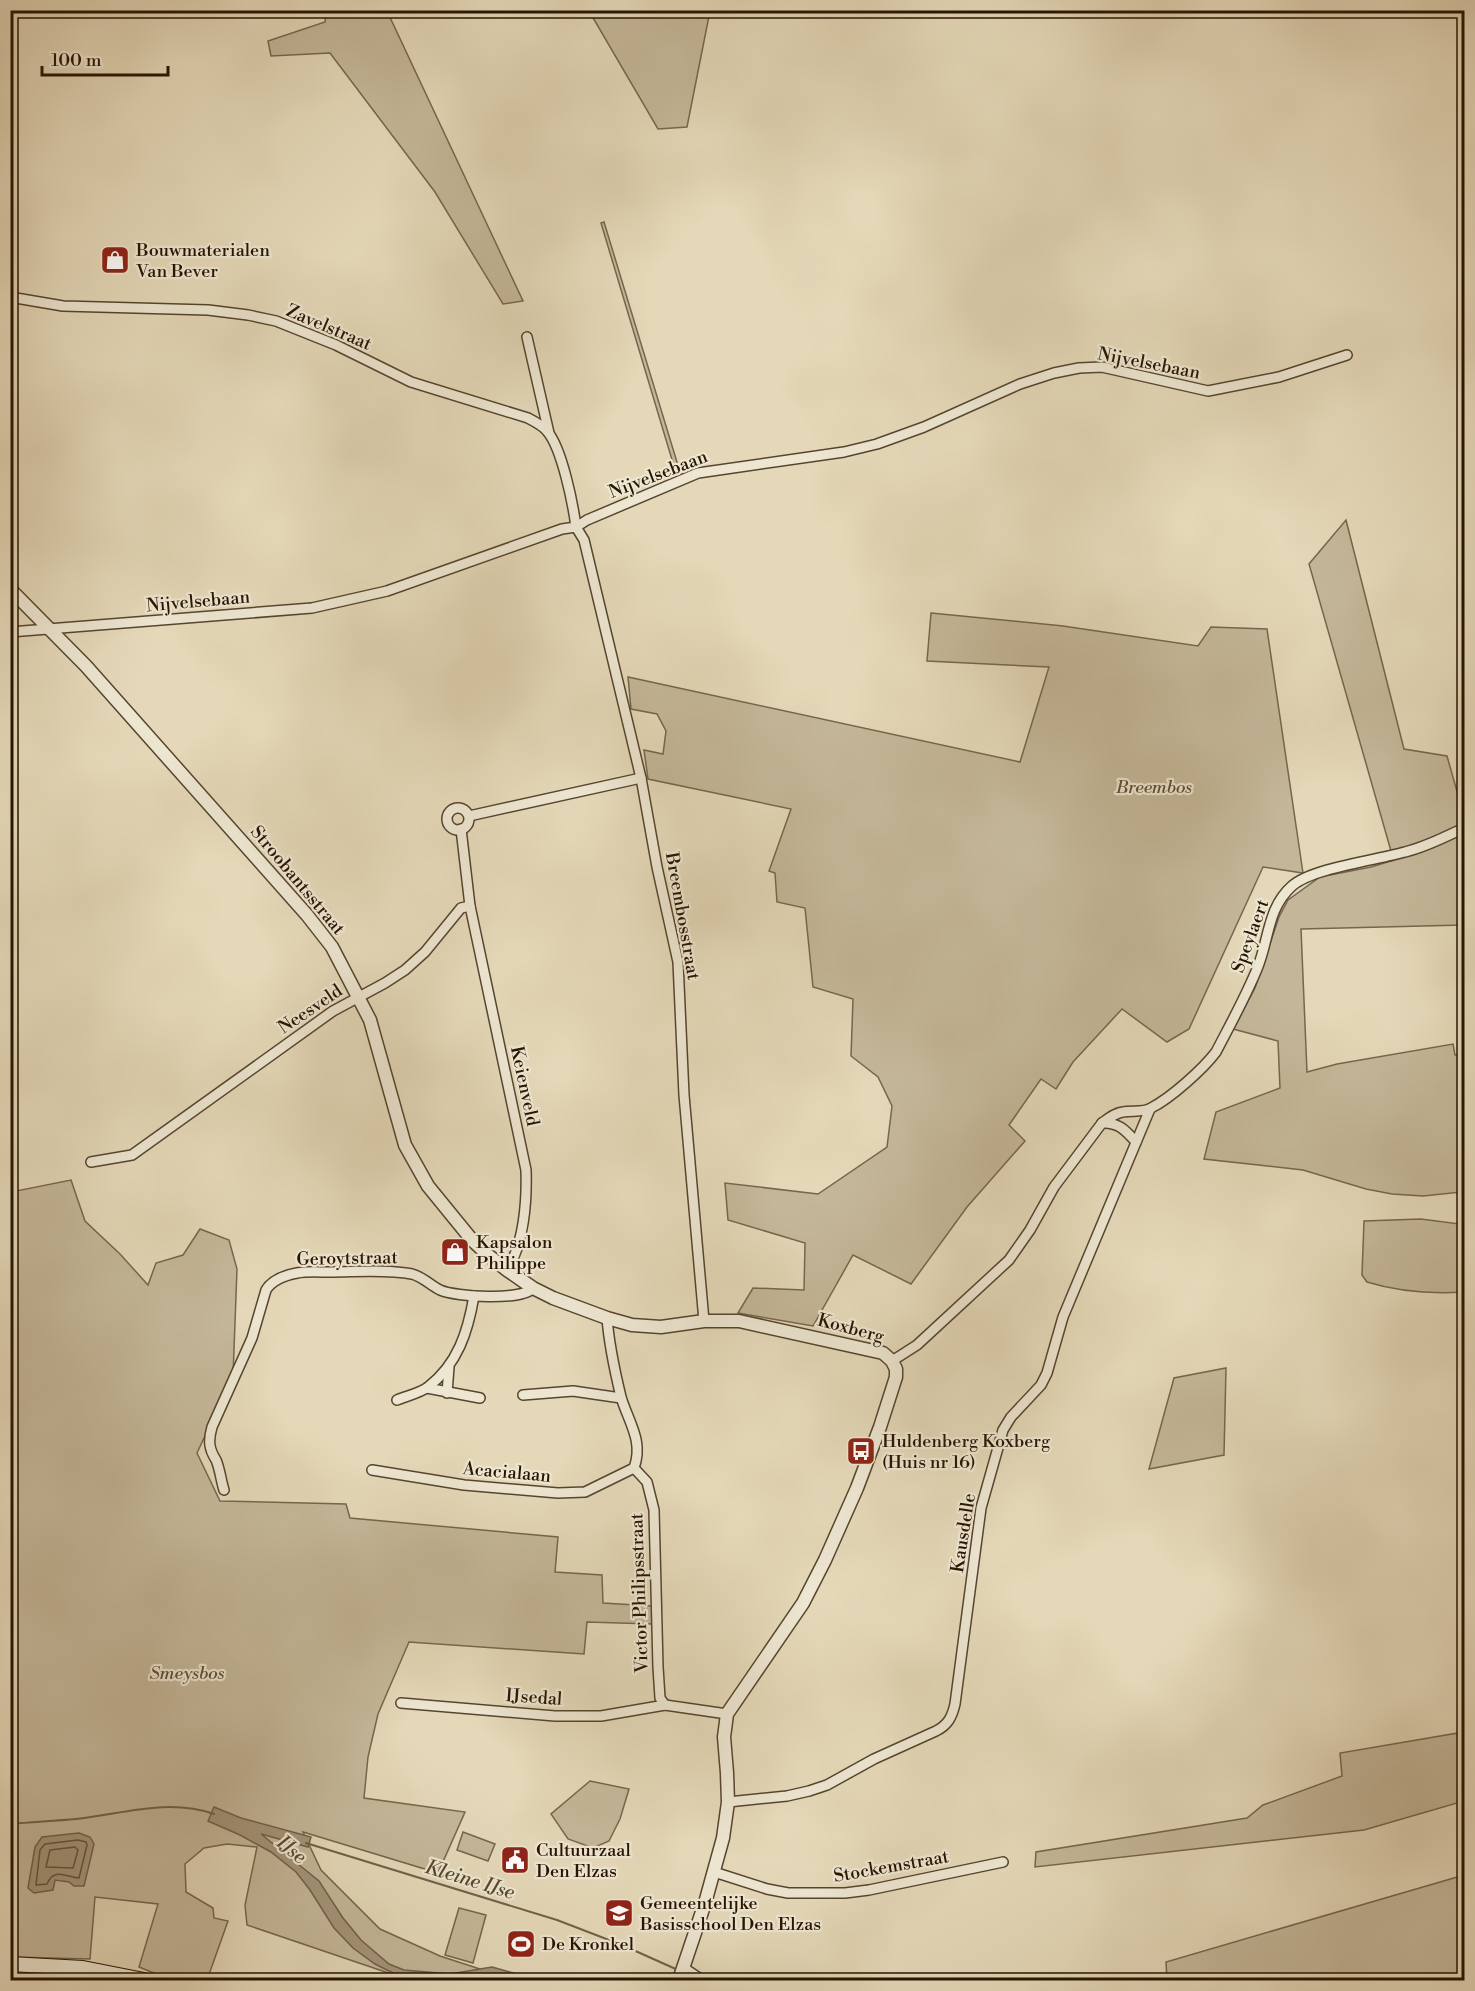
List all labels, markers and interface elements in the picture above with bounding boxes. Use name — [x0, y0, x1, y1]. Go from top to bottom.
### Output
scale bar — [42, 39, 168, 77]
text: 100 m — [51, 49, 102, 72]
place label: Bouwmaterialen Van Bever — [135, 239, 270, 283]
shop icon: Bouwmaterialen Van Bever — [99, 244, 131, 276]
street label: Zavelstraat — [283, 299, 376, 356]
street label: Nijvelsebaan — [1096, 342, 1202, 385]
street label: Nijvelsebaan — [605, 445, 711, 504]
street label: Nijvelsebaan — [145, 585, 251, 617]
park label: Breembos — [1115, 776, 1192, 799]
street label: Stroobantsstraat — [245, 821, 350, 940]
street label: Breembosstraat — [660, 849, 705, 982]
street label: Speylaert — [1227, 896, 1275, 976]
street label: Neesveld — [274, 979, 348, 1039]
street label: Keienveld — [505, 1044, 544, 1129]
place label: Kapsalon Philippe — [476, 1231, 553, 1275]
shop icon: Kapsalon Philippe — [439, 1236, 471, 1268]
street label: Geroytstraat — [296, 1246, 399, 1271]
street label: Koxberg — [815, 1309, 887, 1349]
place label: Huldenberg Koxberg (Huis nr 16) — [882, 1430, 1051, 1474]
bus stop icon: Huldenberg Koxberg (Huis nr 16) — [845, 1435, 877, 1467]
street label: Acacialaan — [461, 1457, 552, 1488]
street label: Kausdelle — [946, 1492, 981, 1574]
street label: Victor Philipsstraat — [625, 1512, 654, 1674]
park label: Smeysbos — [149, 1662, 225, 1685]
street label: IJsedal — [505, 1684, 564, 1711]
water label: IJse — [270, 1830, 312, 1870]
place label: Cultuurzaal Den Elzas — [536, 1839, 631, 1883]
public building icon: Cultuurzaal Den Elzas — [499, 1844, 531, 1876]
street label: Stockemstraat — [832, 1845, 951, 1888]
water label: Kleine IJse — [422, 1855, 518, 1906]
place label: Gemeentelijke Basisschool Den Elzas — [639, 1892, 821, 1936]
school or university icon: Gemeentelijke Basisschool Den Elzas — [603, 1897, 635, 1929]
sports icon: De Kronkel — [505, 1928, 537, 1960]
place label: De Kronkel — [542, 1933, 635, 1956]

